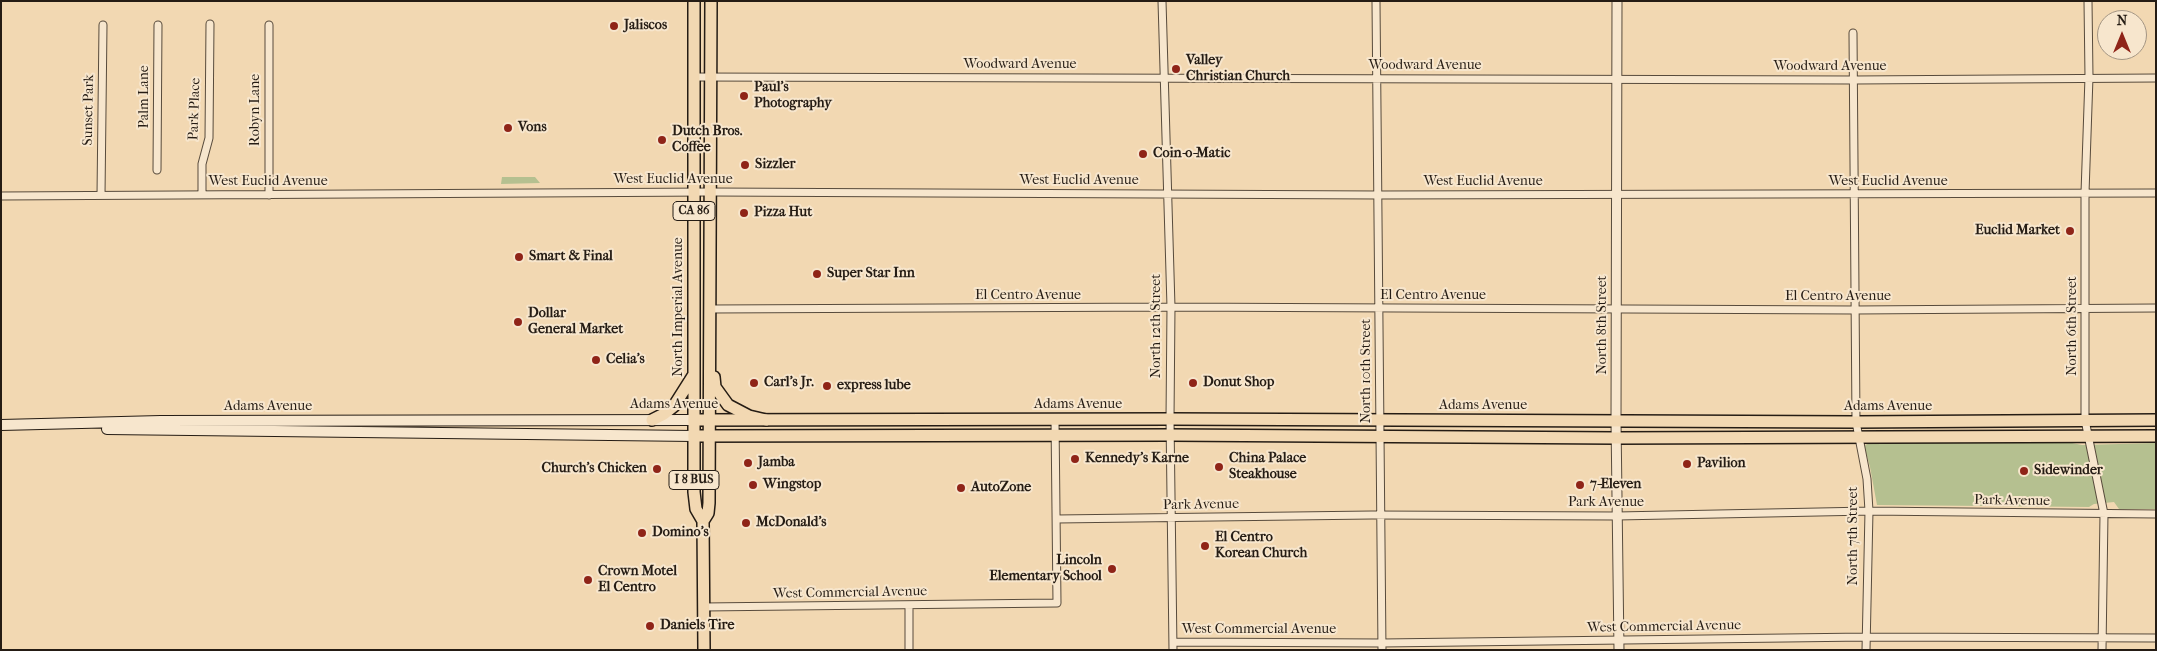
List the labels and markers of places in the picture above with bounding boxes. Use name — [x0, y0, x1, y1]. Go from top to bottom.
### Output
place label: Jaliscos — [624, 18, 667, 34]
marker: Jaliscos — [608, 20, 620, 32]
place label: Valley Christian Church — [1186, 53, 1290, 85]
marker: Valley Christian Church — [1170, 63, 1182, 75]
place label: Paul's Photography — [754, 80, 832, 112]
marker: Paul's Photography — [738, 90, 750, 102]
place label: Vons — [518, 120, 547, 136]
marker: Vons — [502, 122, 514, 134]
place label: Dutch Bros. Coffee — [672, 124, 742, 156]
marker: Dutch Bros. Coffee — [656, 134, 668, 146]
place label: Coin-o-Matic — [1153, 146, 1231, 162]
marker: Coin-o-Matic — [1137, 148, 1149, 160]
place label: Sizzler — [755, 157, 795, 173]
marker: Sizzler — [739, 159, 751, 171]
place label: Pizza Hut — [754, 205, 812, 221]
marker: Pizza Hut — [738, 207, 750, 219]
place label: Euclid Market — [1975, 223, 2060, 239]
marker: Euclid Market — [2064, 225, 2076, 237]
place label: Smart & Final — [529, 249, 613, 265]
marker: Smart & Final — [513, 251, 525, 263]
place label: Super Star Inn — [827, 266, 915, 282]
marker: Super Star Inn — [811, 268, 823, 280]
place label: Dollar General Market — [528, 306, 623, 338]
marker: Dollar General Market — [512, 316, 524, 328]
place label: Celia's — [606, 352, 645, 368]
marker: Celia's — [590, 354, 602, 366]
place label: Carl's Jr. — [764, 375, 814, 391]
place label: Donut Shop — [1203, 375, 1274, 391]
marker: Carl's Jr. — [748, 377, 760, 389]
marker: Donut Shop — [1187, 377, 1199, 389]
place label: express lube — [837, 378, 911, 394]
marker: express lube — [821, 380, 833, 392]
place label: Kennedy's Karne — [1085, 451, 1189, 467]
place label: China Palace Steakhouse — [1229, 451, 1306, 484]
marker: Kennedy's Karne — [1069, 453, 1081, 465]
place label: Jamba — [758, 455, 795, 471]
place label: Pavilion — [1697, 456, 1746, 472]
marker: Jamba — [742, 457, 754, 469]
marker: Pavilion — [1681, 458, 1693, 470]
place label: Church's Chicken — [542, 461, 647, 477]
marker: China Palace Steakhouse — [1213, 461, 1225, 473]
marker: Church's Chicken — [651, 463, 663, 475]
place label: Sidewinder — [2034, 463, 2103, 479]
marker: Sidewinder — [2018, 465, 2030, 477]
place label: Wingstop — [763, 477, 821, 493]
place label: 7-Eleven — [1590, 477, 1641, 493]
marker: Wingstop — [747, 479, 759, 491]
marker: 7-Eleven — [1574, 479, 1586, 491]
place label: AutoZone — [971, 480, 1031, 496]
marker: AutoZone — [955, 482, 967, 494]
place label: McDonald's — [756, 515, 827, 531]
marker: McDonald's — [740, 517, 752, 529]
place label: Domino's — [652, 525, 709, 541]
marker: Domino's — [636, 527, 648, 539]
place label: El Centro Korean Church — [1215, 530, 1307, 562]
marker: El Centro Korean Church — [1199, 540, 1211, 552]
place label: Lincoln Elementary School — [989, 553, 1102, 586]
marker: Lincoln Elementary School — [1106, 563, 1118, 575]
place label: Crown Motel El Centro — [598, 564, 677, 596]
marker: Crown Motel El Centro — [582, 574, 594, 586]
place label: Daniels Tire — [660, 618, 734, 634]
marker: Daniels Tire — [644, 620, 656, 632]

